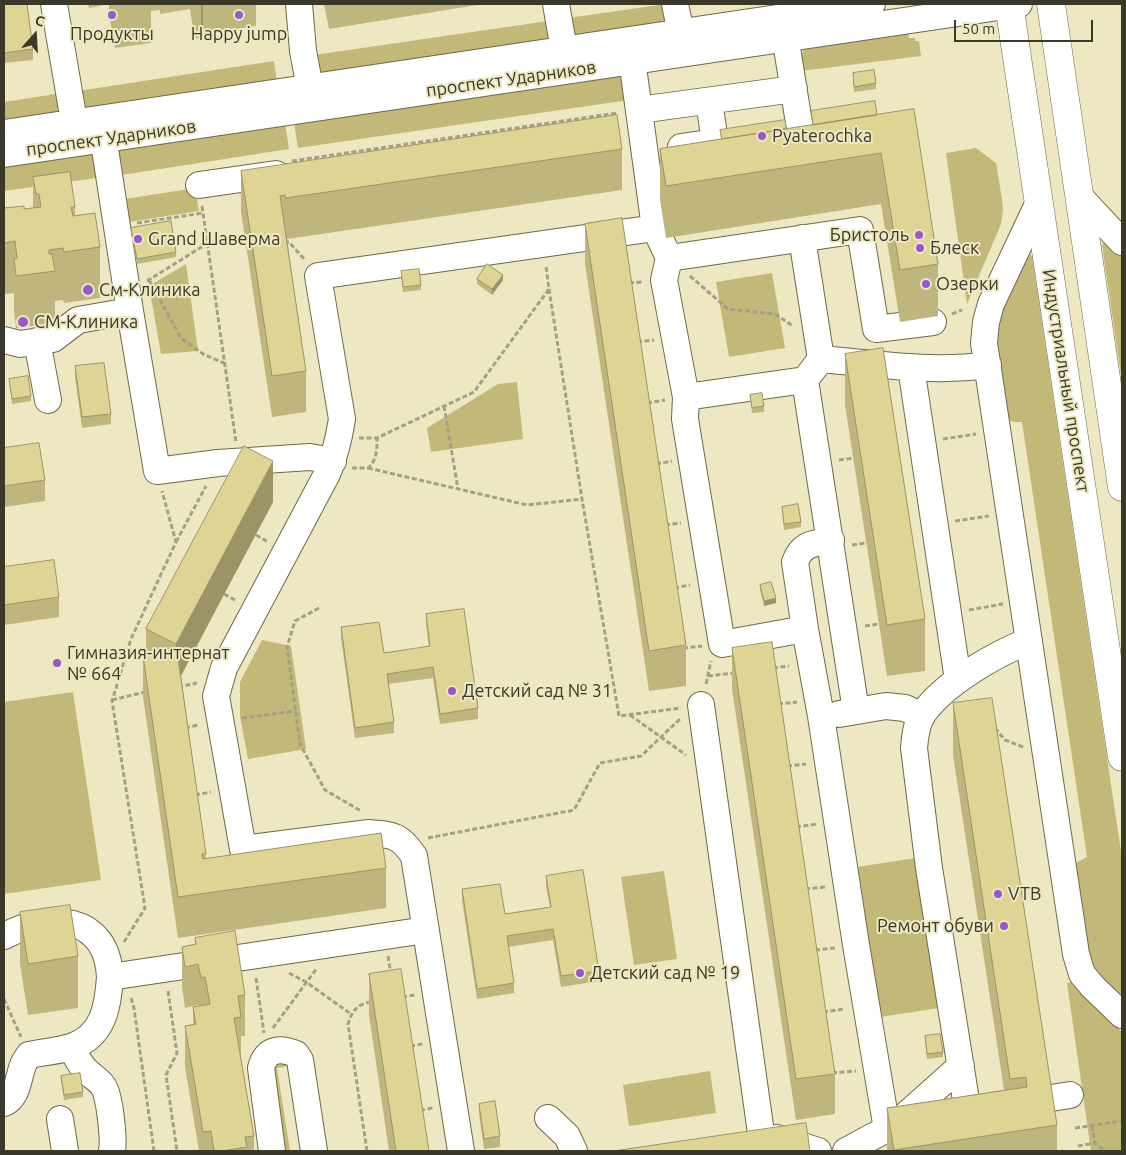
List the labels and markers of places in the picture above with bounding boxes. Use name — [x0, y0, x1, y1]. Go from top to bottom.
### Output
marker: Продукты — [106, 9, 118, 21]
marker: Happy jump — [233, 9, 245, 21]
place label: Продукты — [70, 23, 154, 45]
place label: Happy jump — [191, 23, 287, 45]
place label: Pyaterochka — [772, 125, 872, 147]
marker: Pyaterochka — [756, 130, 768, 142]
place label: Бристоль — [830, 224, 909, 246]
place label: Grand Шаверма — [148, 228, 280, 250]
marker: Бристоль — [913, 229, 925, 241]
marker: Grand Шаверма — [132, 233, 144, 245]
place label: Блеск — [930, 237, 979, 259]
marker: Блеск — [914, 242, 926, 254]
place label: Озерки — [936, 273, 999, 295]
marker: Озерки — [920, 278, 932, 290]
place label: См-Клиника — [99, 279, 201, 301]
marker: См-Клиника — [81, 283, 95, 297]
place label: СМ-Клиника — [34, 311, 138, 333]
marker: СМ-Клиника — [16, 315, 30, 329]
place label: Гимназия-интернат № 664 — [67, 642, 230, 684]
marker: Гимназия-интернат № 664 — [51, 657, 63, 669]
place label: Детский сад № 31 — [462, 680, 612, 702]
marker: Детский сад № 31 — [446, 685, 458, 697]
place label: VTB — [1008, 883, 1041, 905]
marker: VTB — [992, 888, 1004, 900]
place label: Ремонт обуви — [877, 915, 994, 937]
marker: Ремонт обуви — [998, 920, 1010, 932]
place label: Детский сад № 19 — [590, 962, 740, 984]
marker: Детский сад № 19 — [574, 967, 586, 979]

